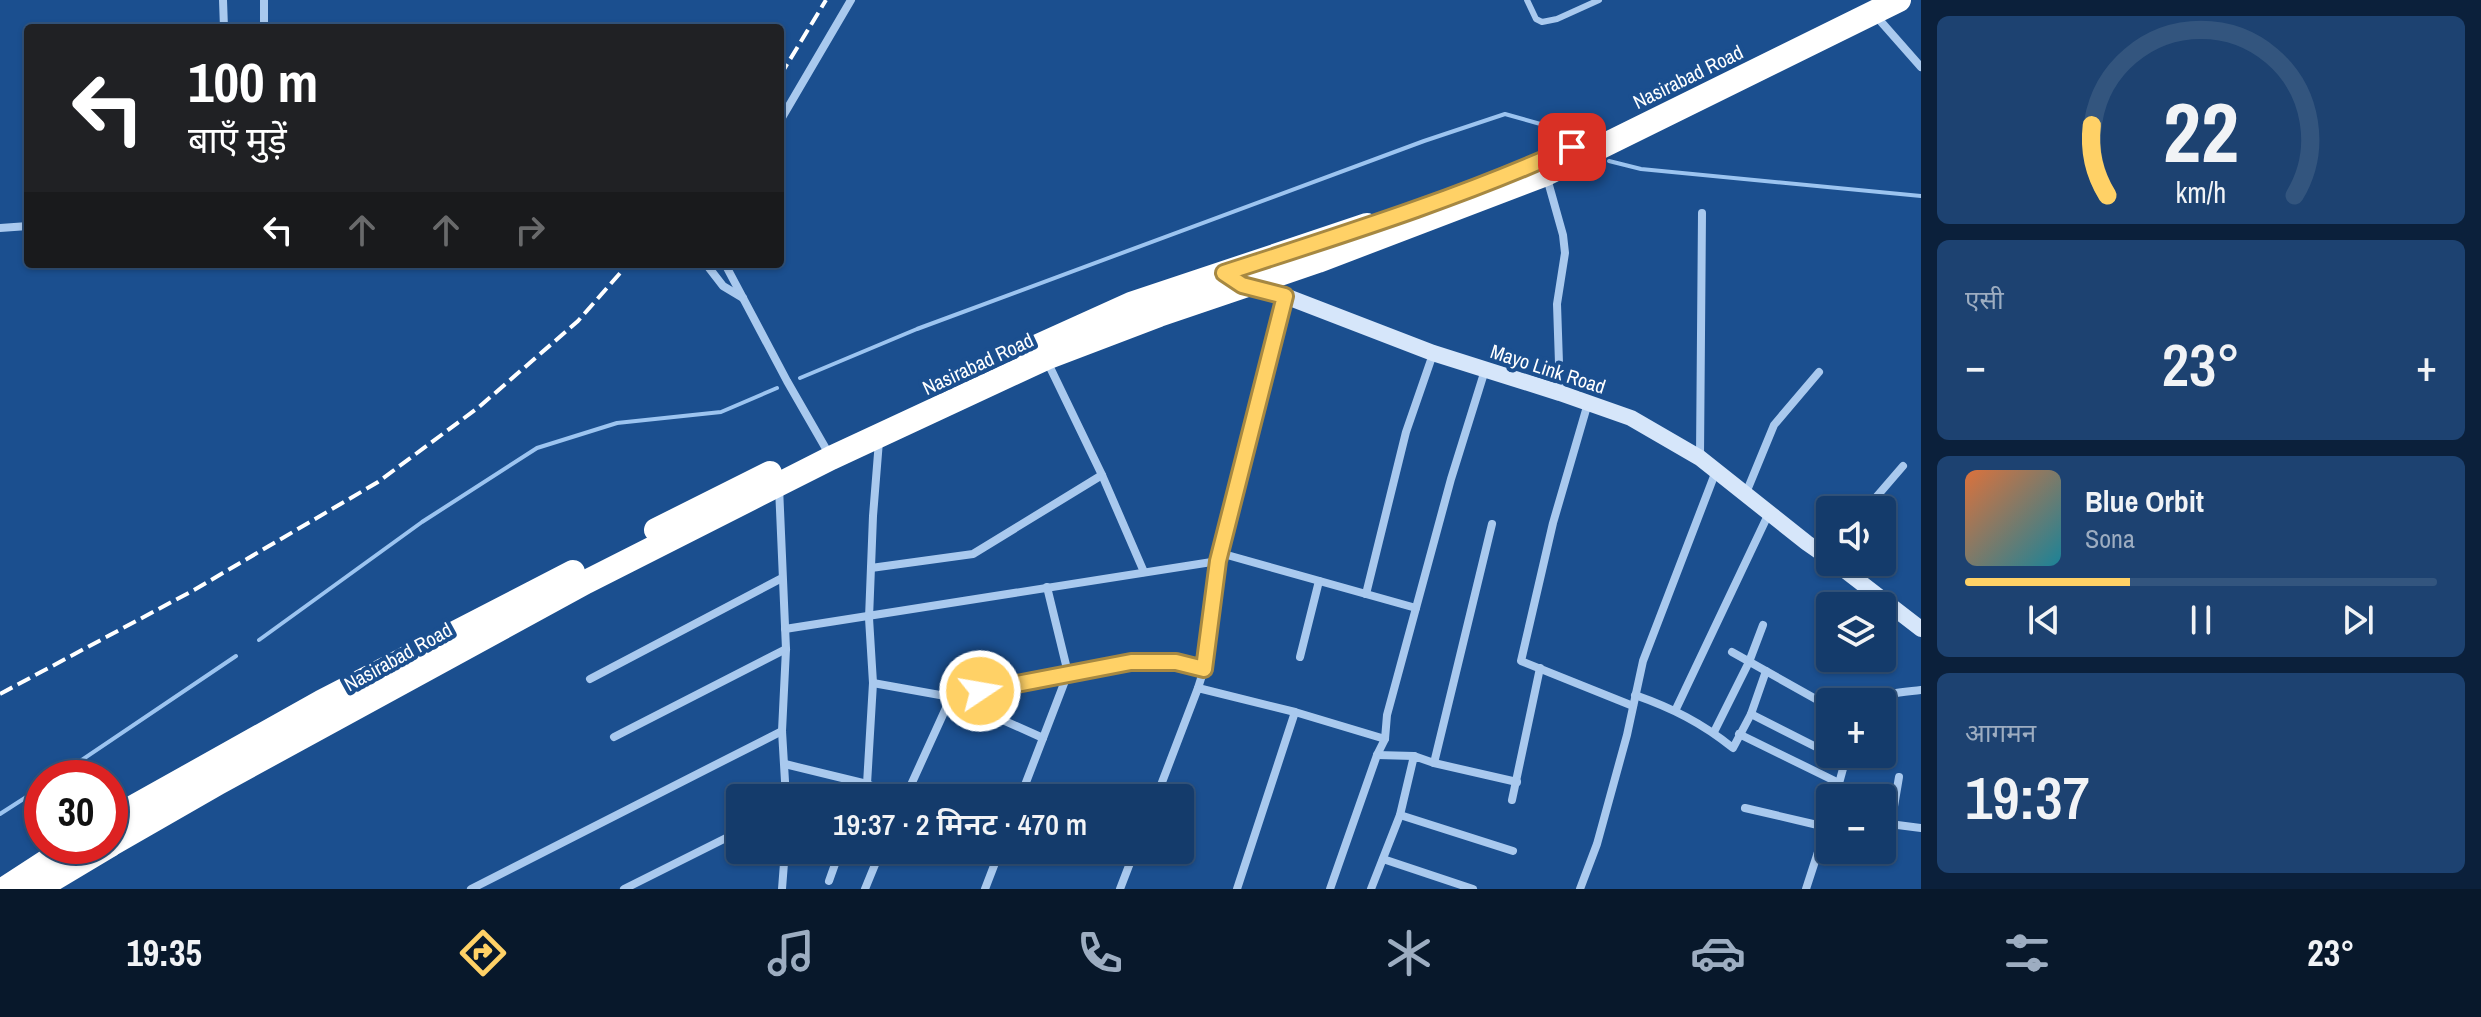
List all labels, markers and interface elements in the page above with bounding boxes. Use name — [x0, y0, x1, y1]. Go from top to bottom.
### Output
street label: Nasirabad Road — [1628, 38, 1747, 115]
text: 100 m — [188, 44, 318, 119]
icon: left — [56, 56, 160, 160]
text: 22 — [2163, 76, 2239, 188]
pin — [1538, 113, 1606, 181]
text: बाएँ मुड़ें — [188, 116, 287, 164]
icon: arrive — [1550, 125, 1594, 169]
text: km/h — [2176, 173, 2226, 212]
icon: left — [256, 208, 300, 252]
icon: ahead — [340, 208, 384, 252]
icon: ahead — [424, 208, 468, 252]
icon: right — [508, 208, 552, 252]
text: एसी — [1965, 282, 2004, 317]
text: 23° — [2162, 324, 2240, 405]
street label: Nasirabad Road — [918, 326, 1038, 401]
text: − — [1965, 335, 1986, 395]
text: + — [2416, 335, 2437, 395]
street label: Mayo Link Road — [1487, 337, 1609, 400]
text: Blue Orbit — [2085, 481, 2204, 521]
map controls — [1816, 496, 1896, 864]
button: sound — [1816, 496, 1896, 576]
text: Sona — [2085, 521, 2135, 556]
button: layers — [1816, 592, 1896, 672]
icon: previous — [2022, 598, 2066, 642]
icon: pause — [2179, 598, 2223, 642]
icon: next — [2336, 598, 2380, 642]
street label: Nasirabad Road — [339, 616, 457, 697]
position arrow — [938, 649, 1022, 733]
button: + — [1816, 688, 1896, 768]
text: आगमन — [1965, 715, 2036, 750]
text: 19:37 — [1965, 757, 2090, 838]
speed limit sign: 30 — [24, 760, 128, 864]
button: − — [1816, 784, 1896, 864]
text: 19:37 · 2 मिनट · 470 m — [833, 804, 1087, 844]
icon: directions — [455, 925, 511, 981]
icon: music — [763, 925, 819, 981]
icon: phone — [1072, 925, 1128, 981]
icon: climate — [1381, 925, 1437, 981]
icon: car — [1690, 925, 1746, 981]
icon: filters — [1999, 925, 2055, 981]
text: 19:35 — [126, 929, 202, 977]
text: 23° — [2307, 929, 2355, 977]

